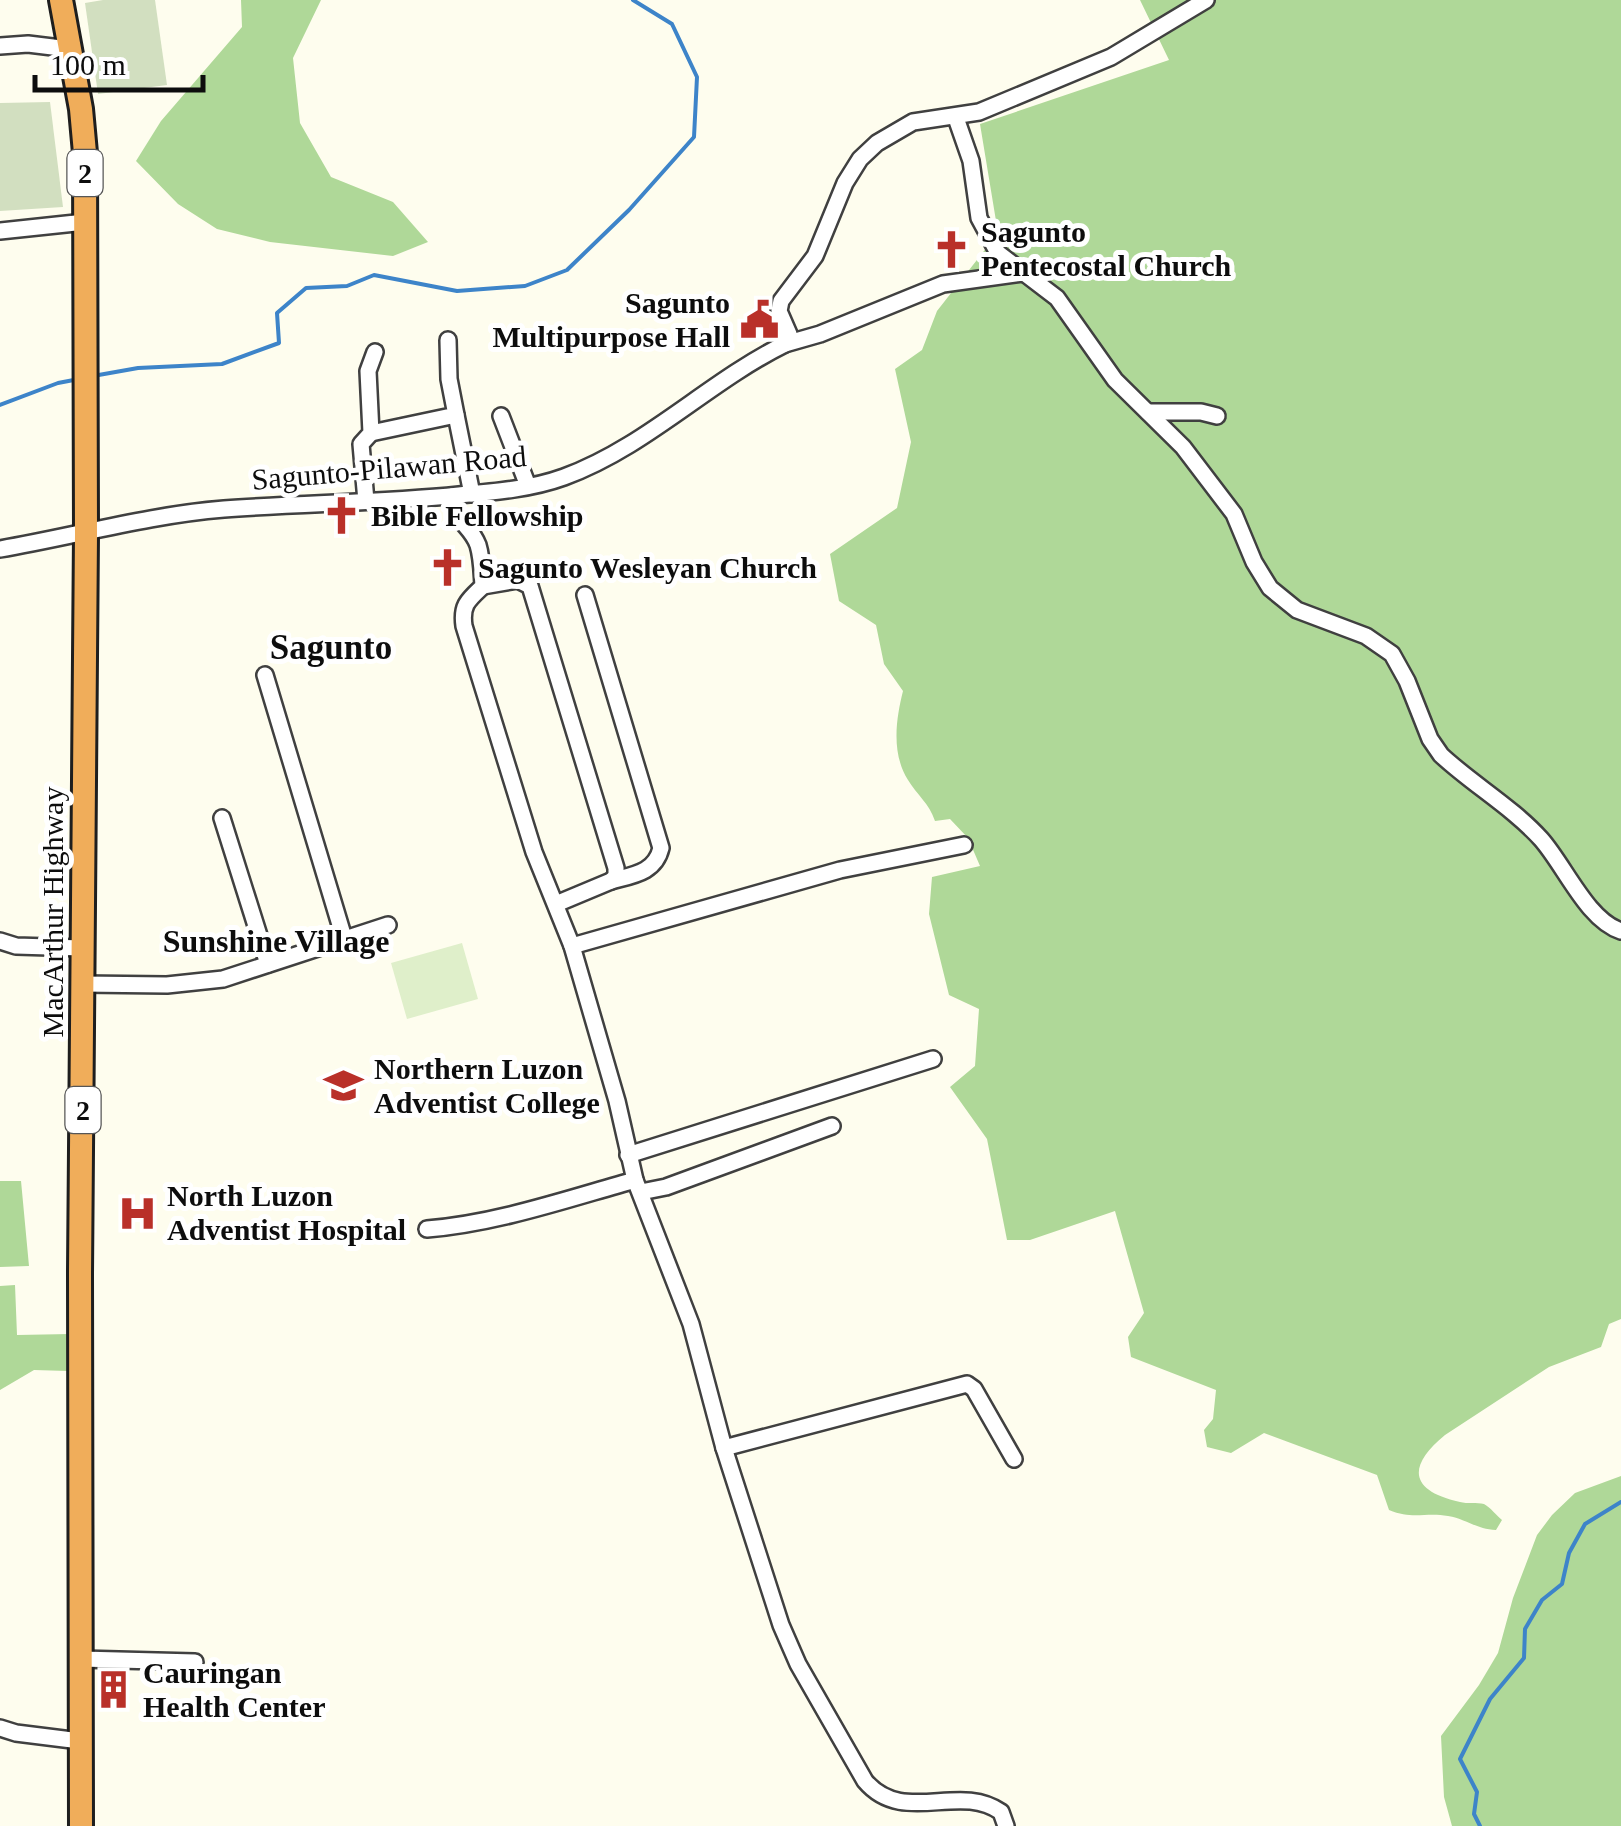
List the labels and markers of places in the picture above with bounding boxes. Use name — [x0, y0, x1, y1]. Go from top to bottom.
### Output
place label: Sagunto Pentecostal Church — [981, 215, 1232, 282]
church icon: Sagunto Pentecostal Church — [930, 228, 972, 270]
place label: Sagunto Multipurpose Hall — [492, 286, 730, 353]
public building icon: Sagunto Multipurpose Hall — [739, 299, 781, 341]
church icon: Bible Fellowship — [320, 495, 362, 537]
place label: Bible Fellowship — [371, 499, 584, 532]
church icon: Sagunto Wesleyan Church — [427, 547, 469, 589]
place label: Sagunto Wesleyan Church — [478, 551, 817, 584]
place label: Northern Luzon Adventist College — [374, 1052, 600, 1119]
school or university icon: Northern Luzon Adventist College — [323, 1065, 365, 1107]
place label: North Luzon Adventist Hospital — [167, 1179, 406, 1246]
hospital icon: North Luzon Adventist Hospital — [116, 1192, 158, 1234]
place label: Cauringan Health Center — [143, 1656, 325, 1723]
building icon: Cauringan Health Center — [92, 1669, 134, 1711]

